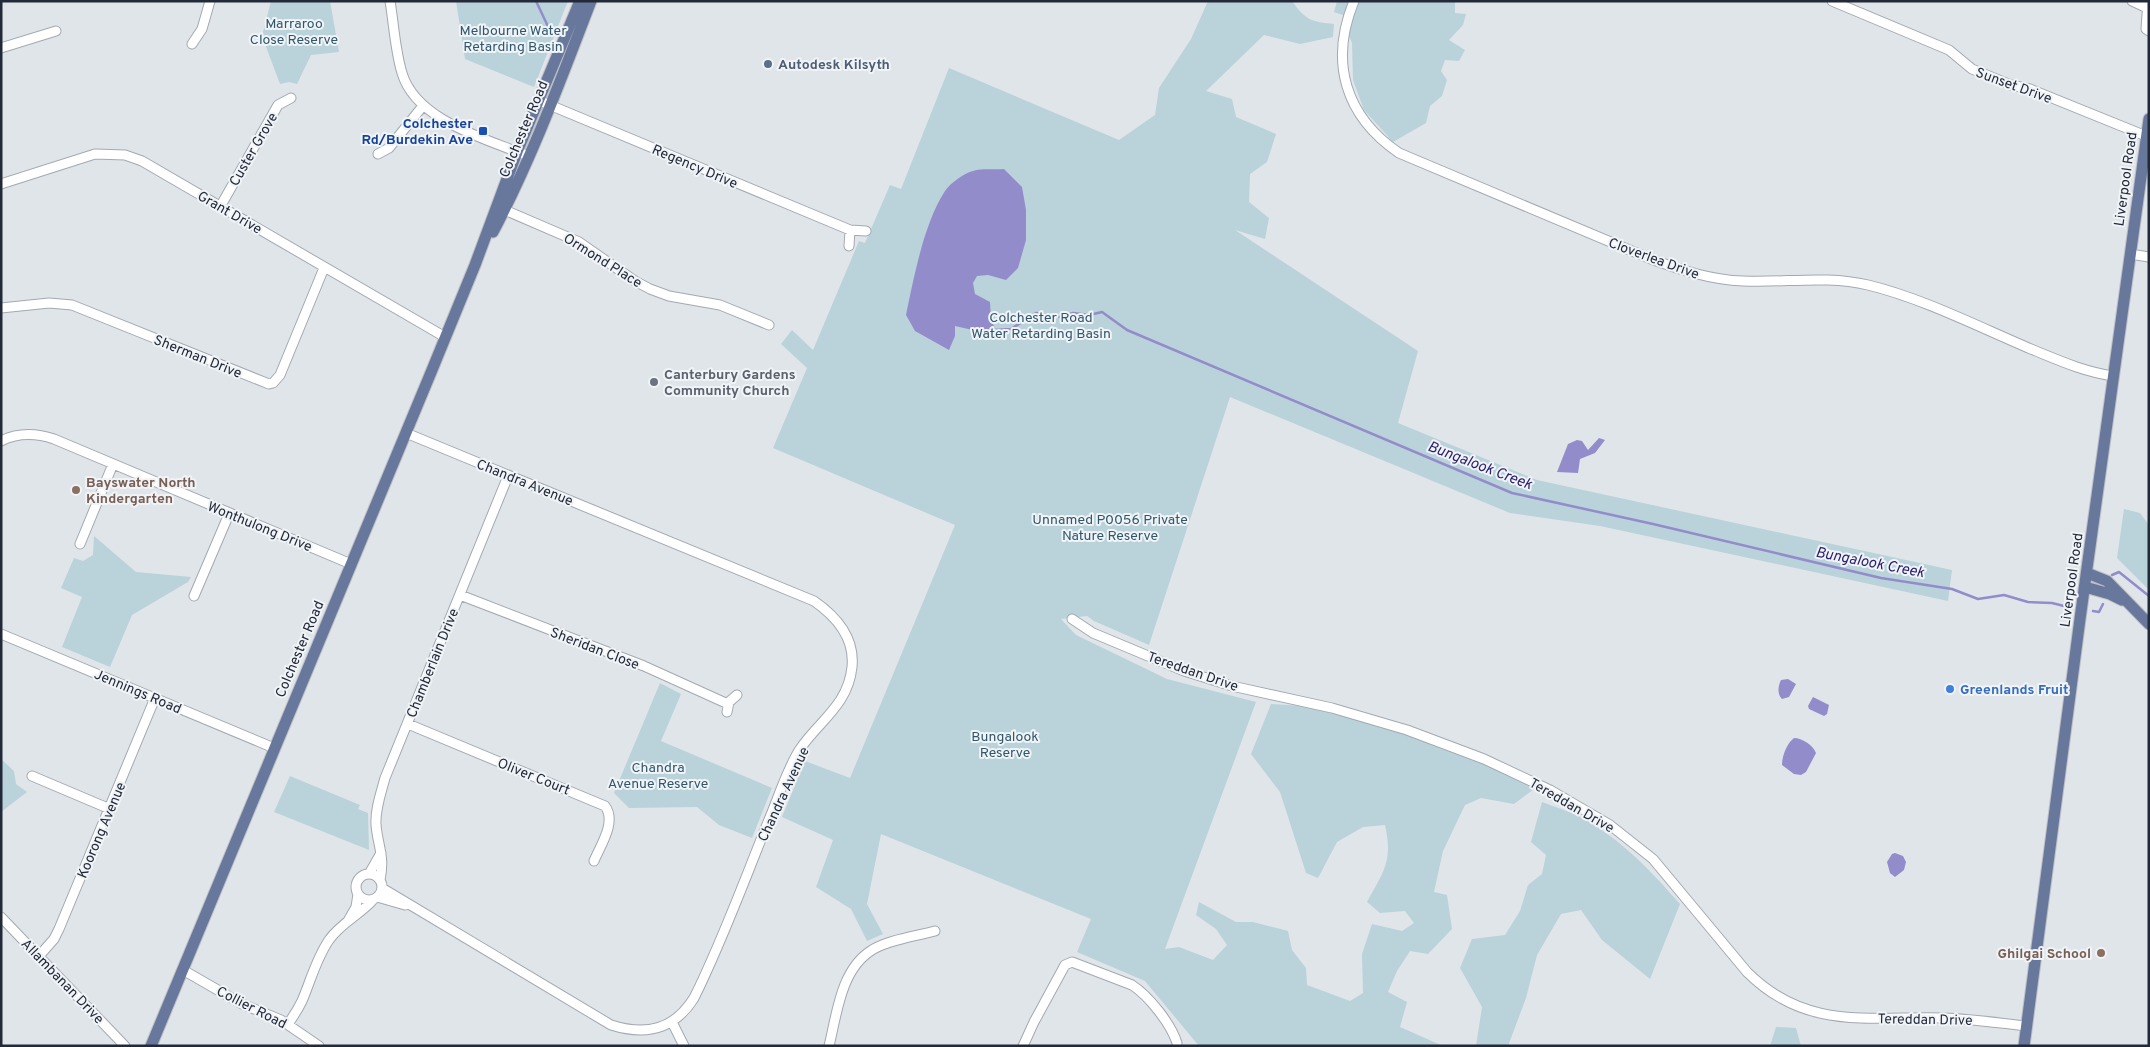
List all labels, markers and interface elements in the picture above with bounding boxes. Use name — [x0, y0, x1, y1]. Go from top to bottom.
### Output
park label: Marraroo Close Reserve — [250, 16, 338, 49]
park label: Melbourne Water Retarding Basin — [459, 23, 567, 56]
place label: Autodesk Kilsyth — [778, 57, 890, 74]
marker: Autodesk Kilsyth — [762, 58, 774, 70]
street label: Sunset Drive — [1973, 65, 2054, 108]
street label: Colchester Road — [496, 79, 552, 181]
street label: Custer Grove — [226, 110, 282, 190]
place label: Colchester Rd/Burdekin Ave — [361, 116, 473, 149]
marker: Colchester Rd/Burdekin Ave — [477, 125, 489, 137]
street label: Liverpool Road — [2111, 131, 2142, 227]
street label: Regency Drive — [649, 142, 740, 193]
street label: Grant Drive — [194, 188, 265, 239]
street label: Ormond Place — [560, 230, 645, 292]
street label: Cloverlea Drive — [1606, 235, 1701, 284]
park label: Colchester Road Water Retarding Basin — [971, 310, 1111, 343]
street label: Sherman Drive — [151, 332, 244, 383]
place label: Canterbury Gardens Community Church — [664, 367, 796, 400]
marker: Canterbury Gardens Community Church — [648, 376, 660, 388]
water label: Bungalook Creek — [1425, 438, 1535, 495]
street label: Chandra Avenue — [474, 456, 575, 510]
place label: Bayswater North Kindergarten — [86, 475, 196, 508]
marker: Bayswater North Kindergarten — [70, 484, 82, 496]
street label: Wonthulong Drive — [205, 499, 314, 556]
park label: Unnamed P0056 Private Nature Reserve — [1032, 512, 1188, 545]
street label: Liverpool Road — [2057, 532, 2088, 628]
water label: Bungalook Creek — [1814, 544, 1926, 583]
street label: Colchester Road — [272, 599, 328, 701]
street label: Chamberlain Drive — [404, 606, 463, 721]
street label: Sheridan Close — [548, 625, 641, 674]
street label: Tereddan Drive — [1145, 649, 1240, 696]
street label: Jennings Road — [91, 666, 184, 718]
place label: Greenlands Fruit — [1960, 682, 2069, 699]
marker: Greenlands Fruit — [1944, 683, 1956, 695]
park label: Bungalook Reserve — [971, 729, 1039, 762]
street label: Chandra Avenue — [755, 745, 814, 845]
street label: Oliver Court — [495, 755, 572, 800]
park label: Chandra Avenue Reserve — [608, 760, 708, 793]
street label: Tereddan Drive — [1526, 775, 1617, 837]
street label: Koorong Avenue — [74, 780, 130, 881]
street label: Allambanan Drive — [17, 936, 107, 1028]
place label: Ghilgai School — [1997, 946, 2091, 963]
marker: Ghilgai School — [2095, 947, 2107, 959]
street label: Collier Road — [213, 983, 289, 1033]
street label: Tereddan Drive — [1877, 1011, 1973, 1030]

